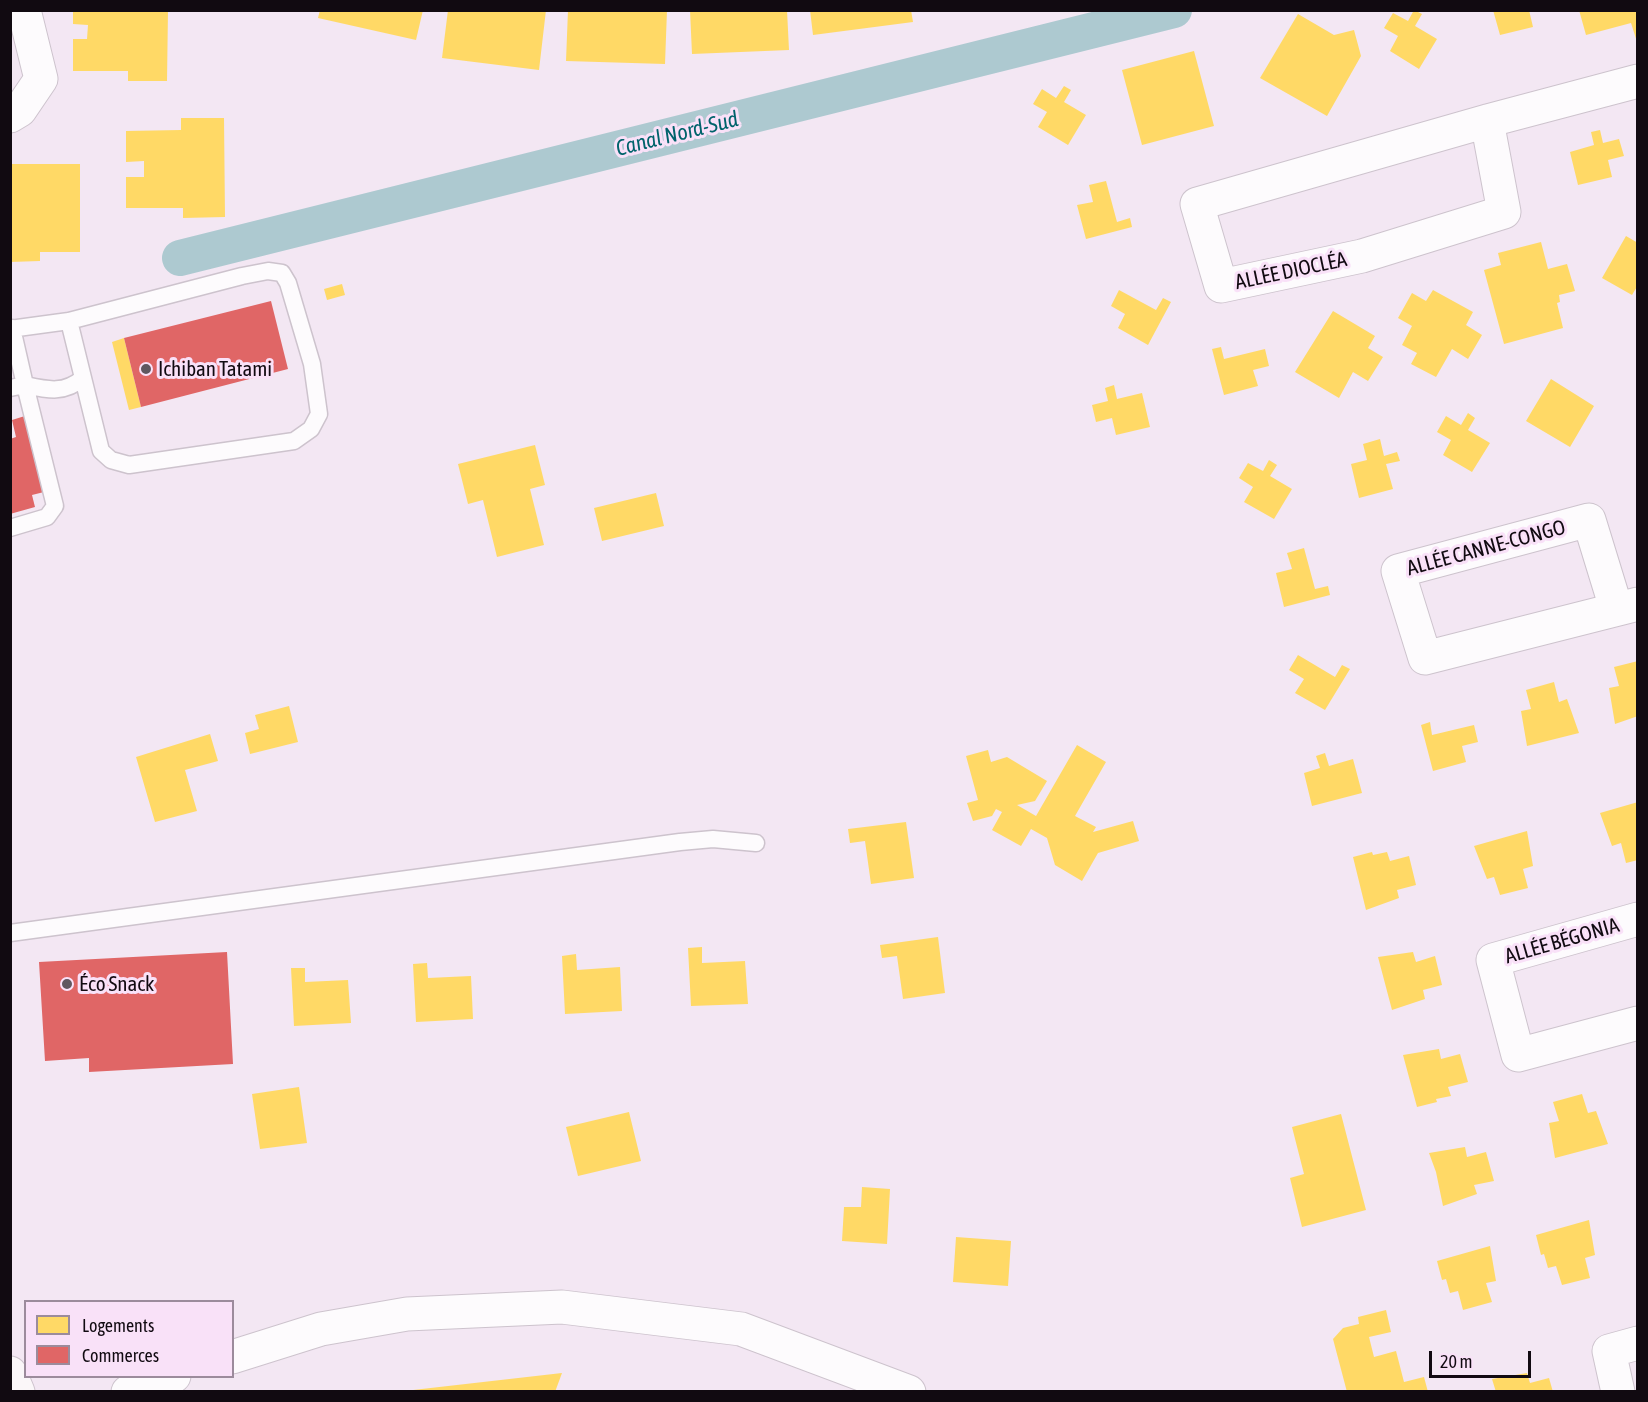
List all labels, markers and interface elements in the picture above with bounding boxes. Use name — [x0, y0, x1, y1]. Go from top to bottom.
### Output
water label: Canal Nord-Sud — [613, 106, 741, 162]
street label: ALLÉE DIOCLÉA — [1233, 247, 1349, 295]
place label: Ichiban Tatami — [158, 356, 272, 382]
marker: Ichiban Tatami — [139, 362, 153, 376]
street label: ALLÉE CANNE-CONGO — [1404, 515, 1568, 581]
street label: ALLÉE BÉGONIA — [1502, 913, 1622, 969]
place label: Éco Snack — [79, 971, 154, 997]
marker: Éco Snack — [60, 977, 74, 991]
legend — [24, 1300, 234, 1378]
text: Logements — [82, 1315, 154, 1336]
scale bar — [1432, 1339, 1534, 1377]
text: Commerces — [82, 1345, 159, 1366]
text: 20 m — [1440, 1351, 1472, 1372]

